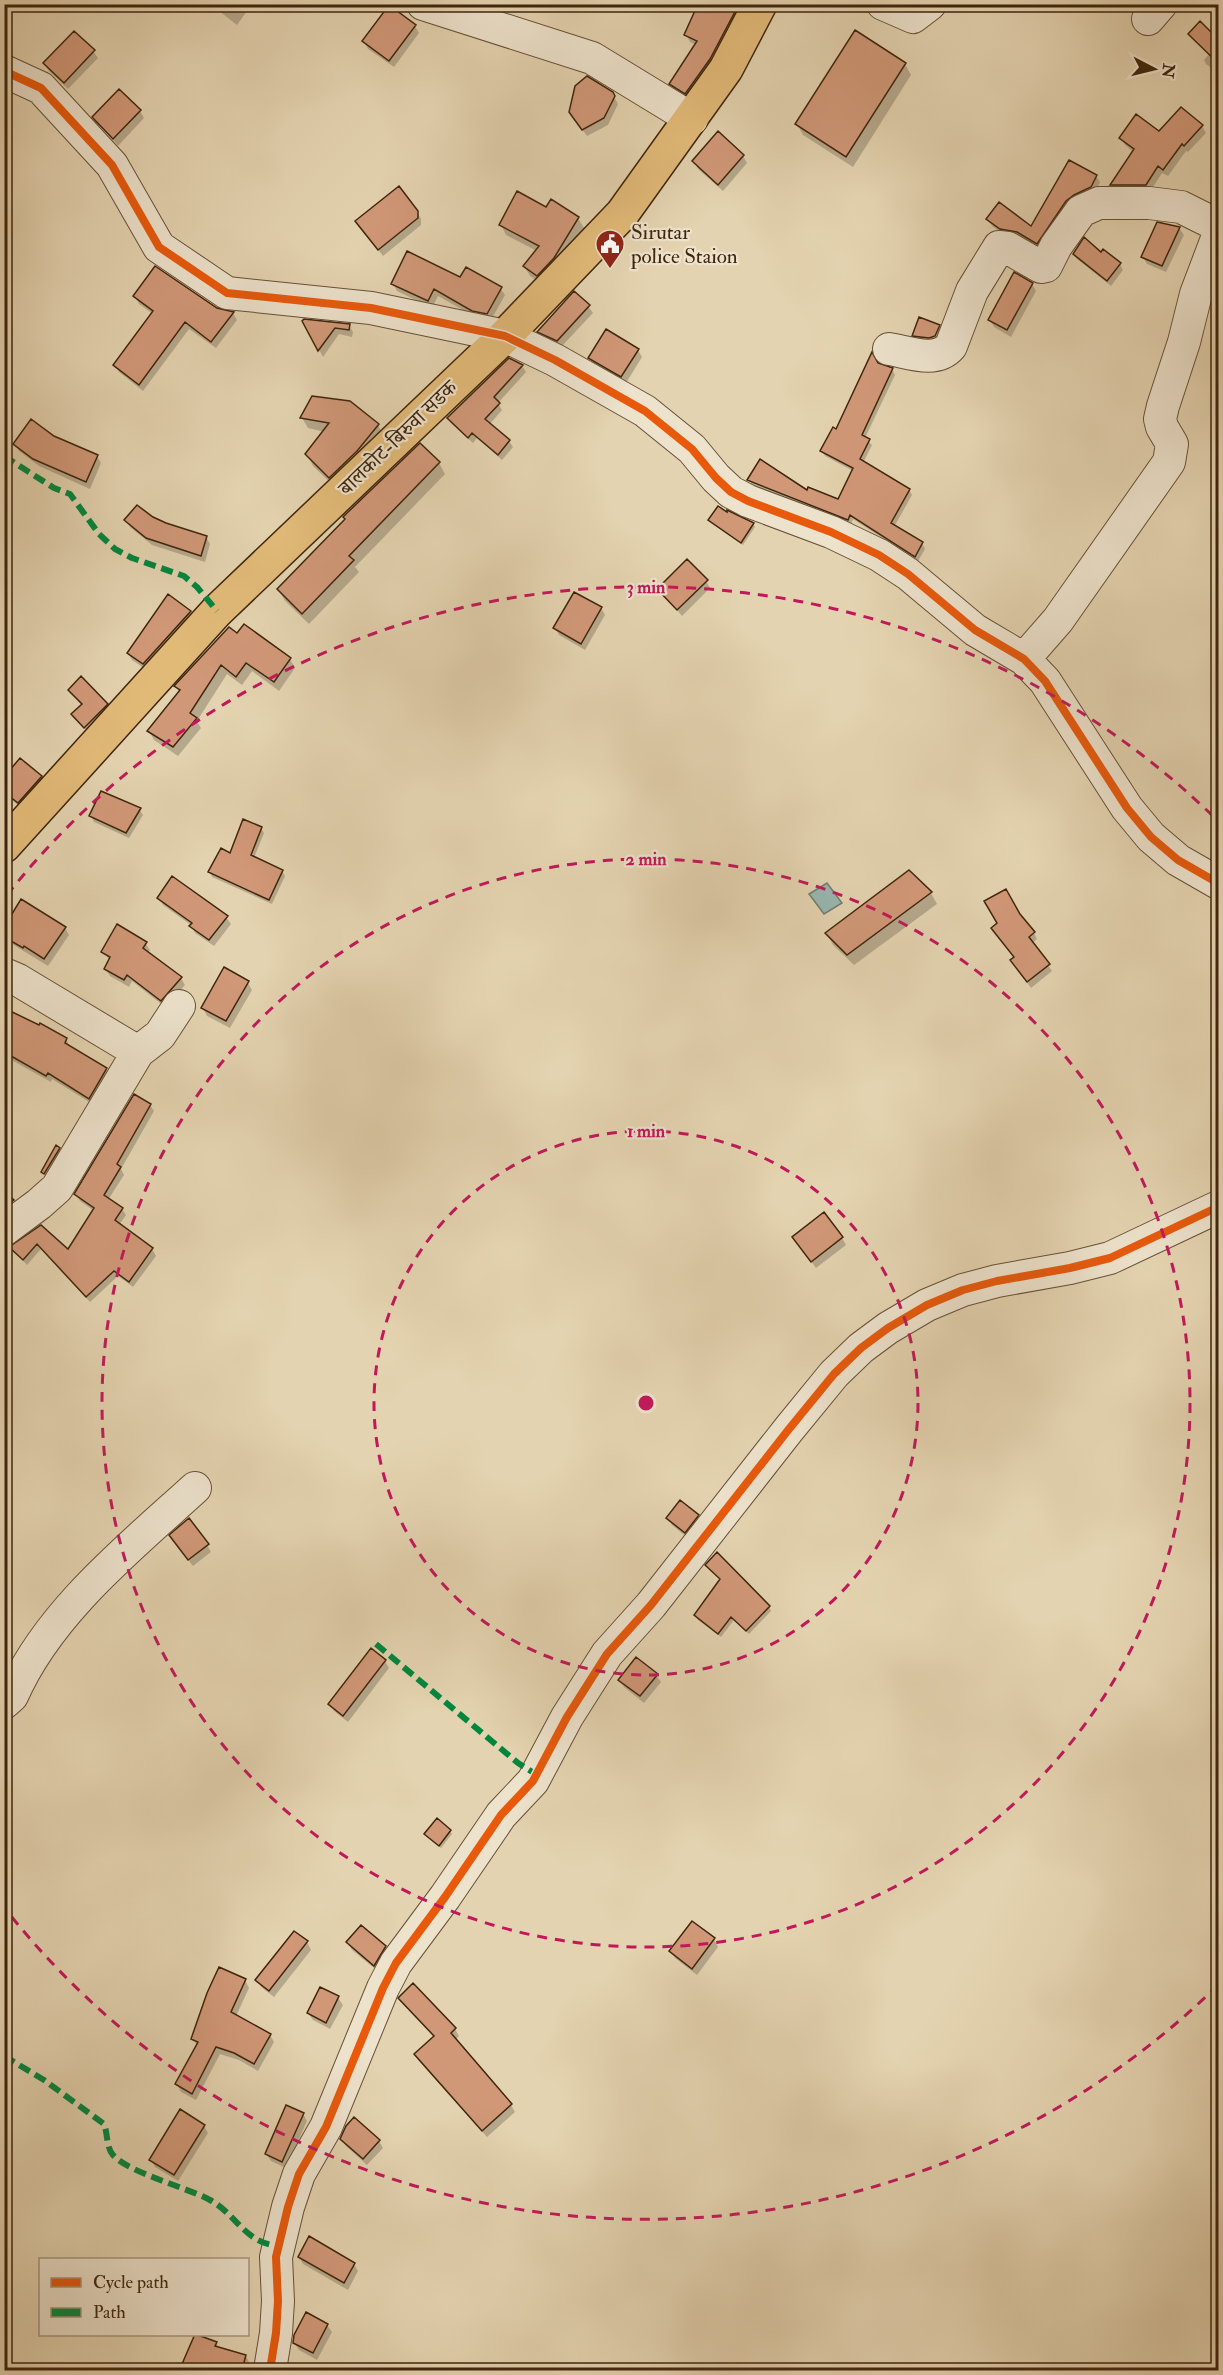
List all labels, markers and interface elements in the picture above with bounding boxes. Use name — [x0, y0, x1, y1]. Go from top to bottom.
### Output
north arrow — [1124, 39, 1184, 99]
text: N — [1157, 61, 1179, 80]
place label: Sirutar police Staion — [630, 219, 738, 270]
public building icon: Sirutar police Staion — [594, 228, 626, 270]
street label: बालकोट-बिरुवा सडक — [332, 374, 464, 502]
text: 3 min — [627, 576, 666, 599]
text: 2 min — [626, 848, 667, 871]
text: 1 min — [627, 1120, 666, 1143]
centre of rings — [636, 1393, 656, 1413]
legend — [39, 2258, 249, 2336]
text: Cycle path — [93, 2271, 169, 2294]
text: Path — [93, 2301, 126, 2324]

